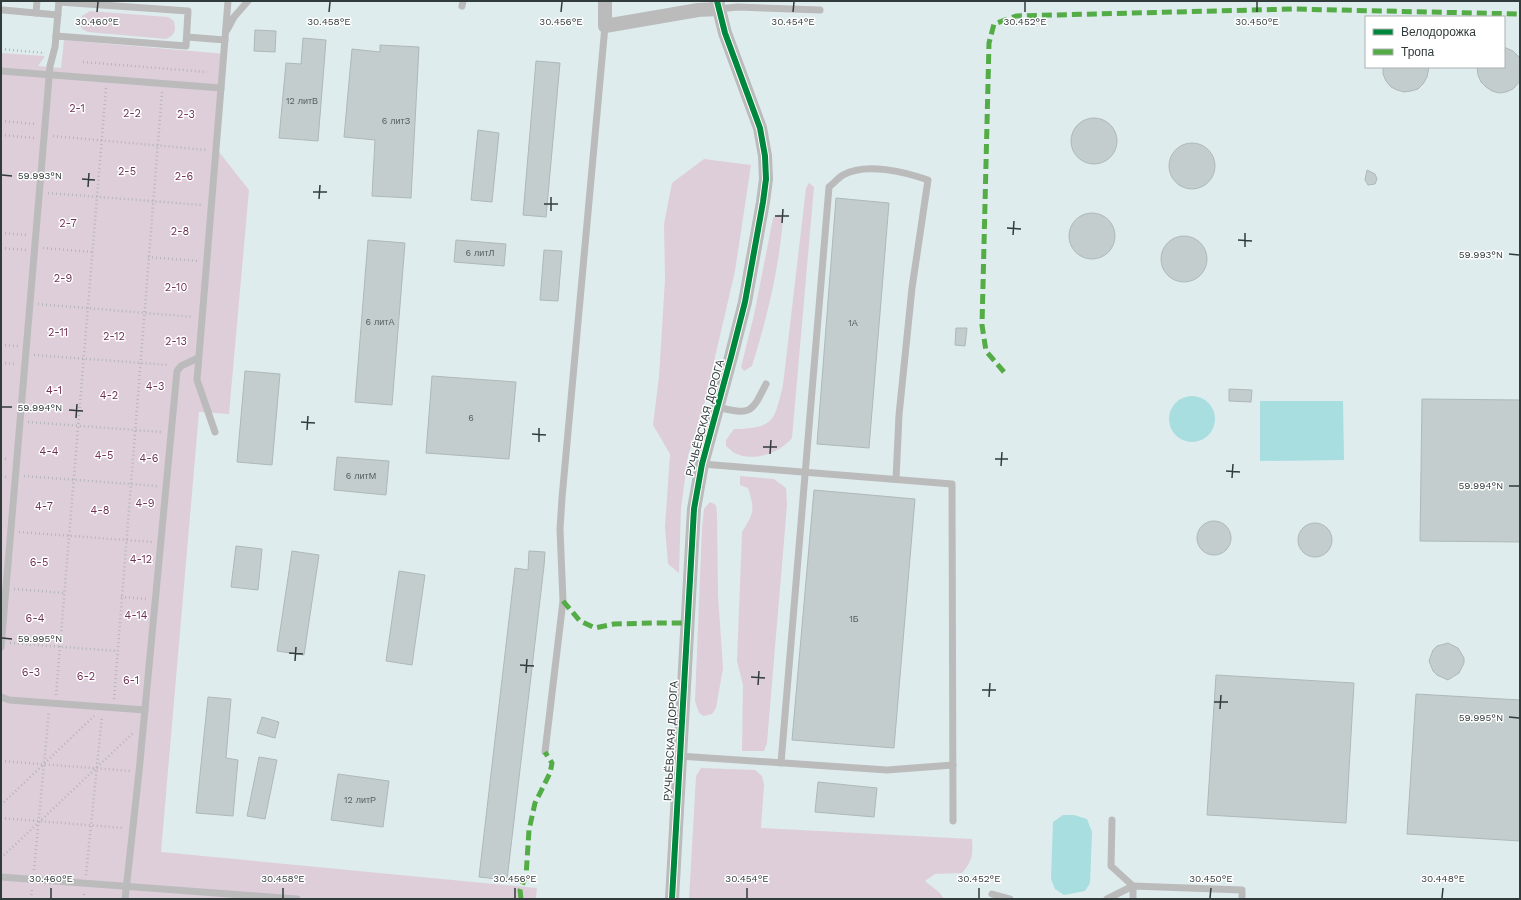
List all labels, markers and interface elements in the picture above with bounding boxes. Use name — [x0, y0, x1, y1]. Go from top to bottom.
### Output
text: 30.460°E — [75, 16, 119, 27]
text: 30.458°E — [307, 16, 351, 27]
text: 30.456°E — [539, 16, 583, 27]
text: 30.454°E — [771, 16, 815, 27]
text: 30.452°E — [1003, 16, 1047, 27]
text: 30.450°E — [1235, 16, 1279, 27]
legend — [1365, 16, 1505, 68]
text: Велодорожка — [1401, 25, 1476, 39]
text: Тропа — [1401, 45, 1435, 59]
house number: 12 литВ — [286, 96, 318, 106]
park label: 2-1 — [69, 102, 85, 115]
park label: 2-2 — [123, 107, 141, 120]
park label: 2-3 — [177, 108, 195, 121]
house number: 6 литЗ — [382, 116, 410, 126]
park label: 2-5 — [118, 165, 136, 178]
text: 59.993°N — [18, 170, 62, 181]
park label: 2-6 — [175, 170, 194, 183]
park label: 2-7 — [59, 217, 77, 230]
park label: 2-8 — [171, 225, 190, 238]
house number: 6 литЛ — [466, 248, 495, 258]
text: 59.993°N — [1459, 249, 1503, 260]
park label: 2-9 — [54, 272, 72, 285]
park label: 2-10 — [165, 281, 187, 294]
house number: 6 литА — [366, 317, 394, 327]
house number: 1А — [848, 318, 858, 328]
park label: 2-11 — [48, 326, 68, 339]
park label: 2-12 — [103, 330, 125, 343]
park label: 2-13 — [165, 335, 187, 348]
street label: РУЧЬЁВСКАЯ ДОРОГА — [683, 357, 727, 478]
park label: 4-3 — [146, 380, 164, 393]
park label: 4-1 — [46, 384, 62, 397]
park label: 4-2 — [100, 389, 118, 402]
text: 59.994°N — [18, 402, 62, 413]
house number: 6 — [468, 413, 474, 423]
park label: 4-4 — [39, 445, 59, 458]
park label: 4-5 — [95, 449, 113, 462]
park label: 4-6 — [139, 452, 159, 465]
house number: 6 литМ — [346, 471, 376, 481]
text: 59.994°N — [1459, 480, 1503, 491]
park label: 4-9 — [136, 497, 155, 510]
park label: 4-7 — [35, 500, 53, 513]
park label: 4-8 — [90, 504, 110, 517]
park label: 4-12 — [130, 553, 152, 566]
park label: 6-5 — [30, 556, 48, 569]
park label: 4-14 — [125, 609, 148, 622]
park label: 6-4 — [25, 612, 45, 625]
house number: 1Б — [849, 614, 859, 624]
text: 59.995°N — [18, 633, 62, 644]
park label: 6-3 — [22, 666, 40, 679]
park label: 6-2 — [77, 670, 95, 683]
park label: 6-1 — [123, 674, 139, 687]
street label: РУЧЬЁВСКАЯ ДОРОГА — [661, 680, 681, 802]
text: 59.995°N — [1459, 712, 1503, 723]
house number: 12 литР — [344, 795, 376, 805]
text: 30.460°E — [29, 873, 73, 884]
text: 30.458°E — [261, 873, 305, 884]
text: 30.456°E — [493, 873, 537, 884]
text: 30.454°E — [725, 873, 769, 884]
text: 30.452°E — [957, 873, 1001, 884]
text: 30.450°E — [1189, 873, 1233, 884]
text: 30.448°E — [1421, 873, 1465, 884]

